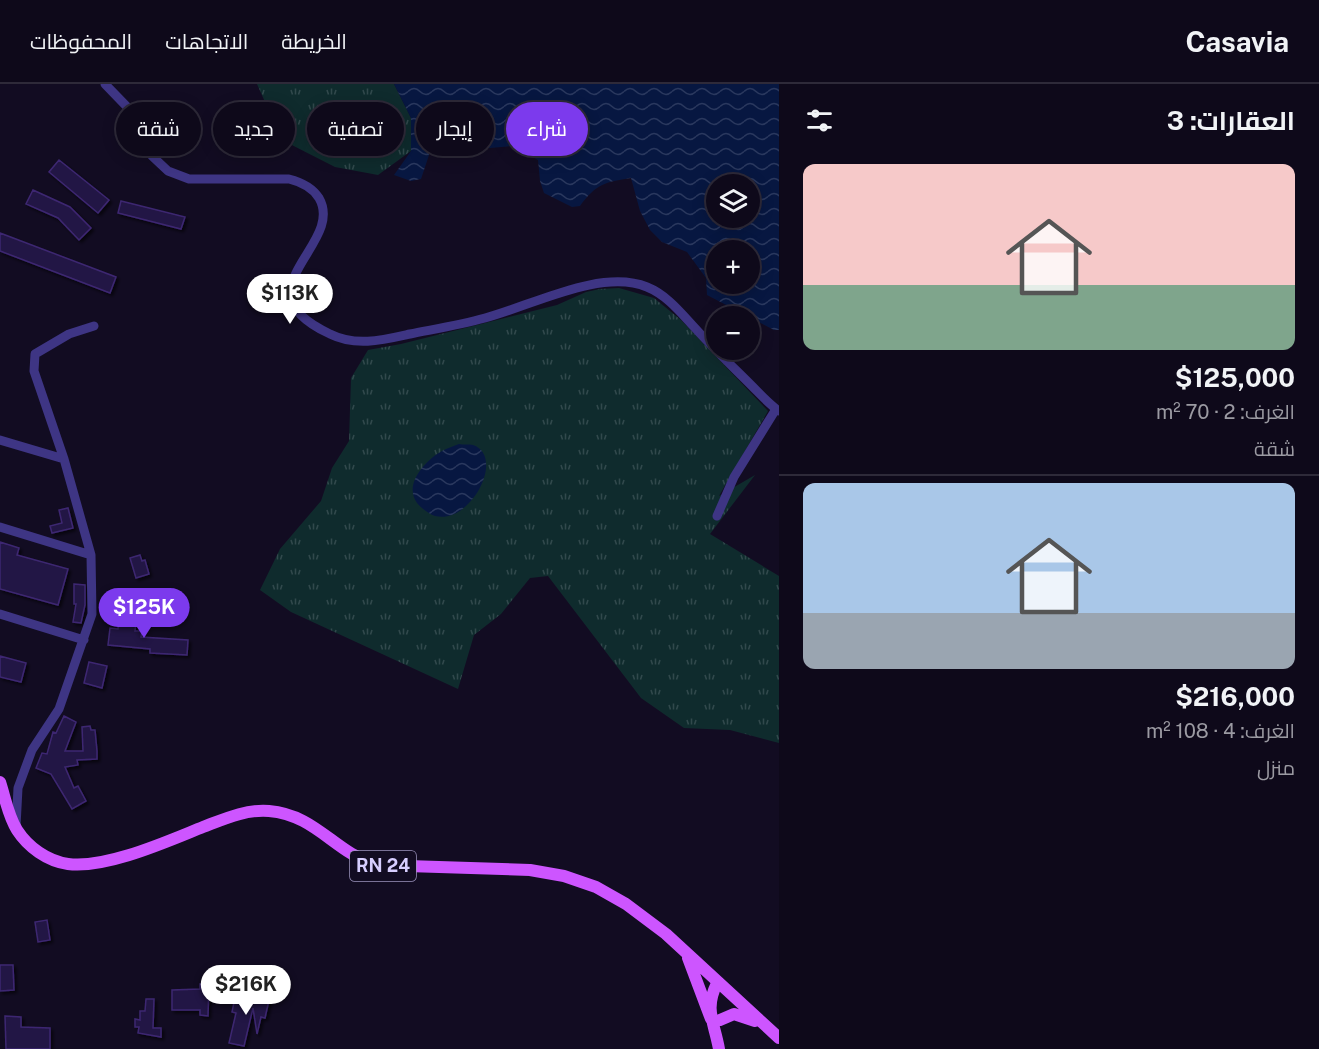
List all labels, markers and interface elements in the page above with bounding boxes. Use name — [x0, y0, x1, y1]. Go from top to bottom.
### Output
text: Casavia — [1185, 25, 1289, 58]
text: المحفوظات — [30, 29, 132, 54]
text: الاتجاهات — [165, 29, 248, 54]
text: الخريطة — [281, 29, 347, 54]
chip: شقة — [116, 102, 201, 156]
chip: جديد — [213, 102, 295, 156]
chip: تصفية — [307, 102, 404, 156]
chip: إيجار — [416, 102, 494, 156]
chip: شراء — [506, 102, 588, 156]
icon: filters — [803, 104, 836, 137]
text: العقارات: 3 — [1167, 105, 1295, 136]
map controls — [706, 174, 760, 360]
button: layers — [706, 174, 760, 228]
icon: home — [995, 203, 1103, 311]
button: + — [706, 240, 760, 294]
pin: $113K — [248, 274, 332, 325]
text: $113K — [261, 281, 319, 305]
button: − — [706, 306, 760, 360]
text: $125,000 — [1175, 362, 1295, 393]
text: الغرف: 2 · 70 m² — [1156, 400, 1295, 424]
text: شقة — [1254, 437, 1295, 461]
icon: home — [995, 522, 1103, 630]
pin: $125K — [102, 588, 186, 639]
text: $125K — [113, 595, 175, 619]
text: $216,000 — [1175, 681, 1295, 712]
text: الغرف: 4 · 108 m² — [1146, 719, 1295, 743]
text: منزل — [1257, 756, 1295, 780]
road number: RN 24 — [350, 851, 416, 881]
pin: $216K — [204, 965, 288, 1016]
text: $216K — [215, 972, 277, 996]

